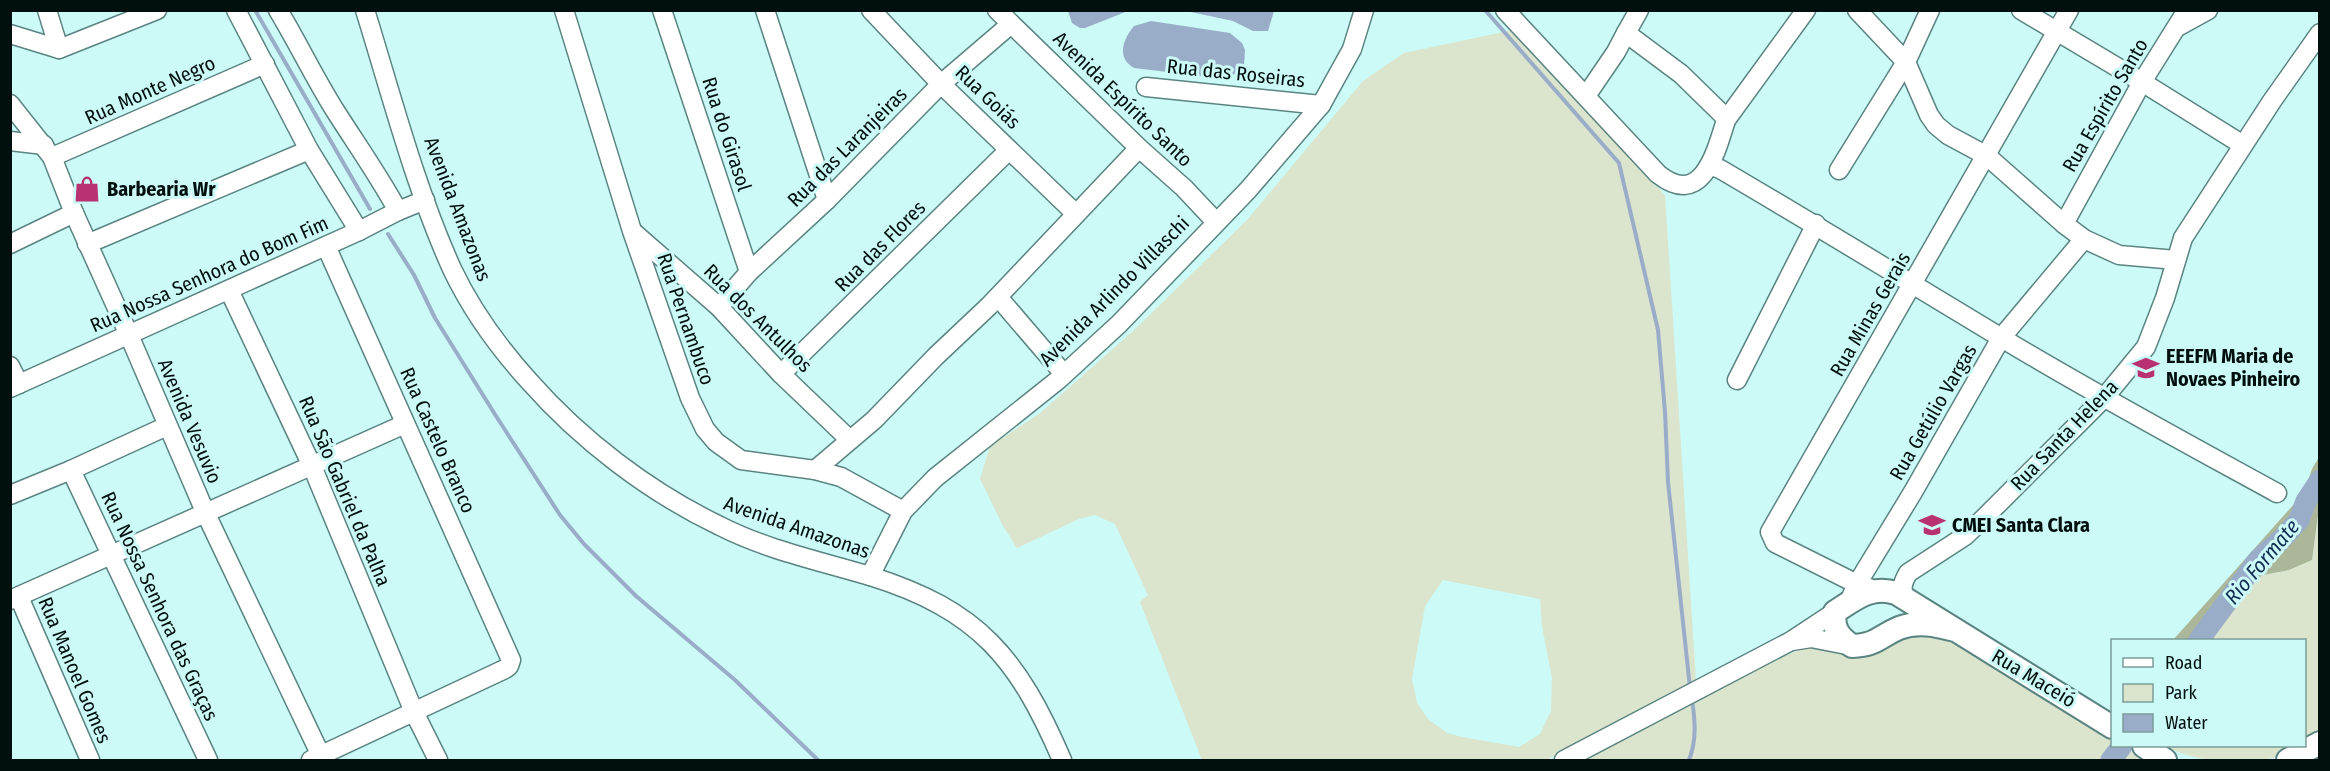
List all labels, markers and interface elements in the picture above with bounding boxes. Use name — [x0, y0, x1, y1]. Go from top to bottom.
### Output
street label: Avenida Espírito Santo — [1048, 26, 1198, 172]
street label: Rua Espírito Santo — [2057, 34, 2153, 176]
street label: Rua Monte Negro — [81, 50, 219, 130]
street label: Rua das Roseiras — [1166, 54, 1306, 92]
street label: Rua Goiás — [950, 60, 1026, 134]
street label: Rua do Girasol — [697, 74, 757, 194]
street label: Rua das Laranjeiras — [782, 82, 912, 212]
street label: Avenida Amazonas — [419, 133, 497, 285]
shop icon: Barbearia Wr — [72, 174, 102, 204]
place label: Barbearia Wr — [107, 177, 216, 201]
street label: Rua das Flores — [830, 196, 930, 296]
street label: Rua Nossa Senhora do Bom Fim — [86, 211, 332, 337]
street label: Avenida Arlindo Villaschi — [1034, 211, 1194, 371]
street label: Rua Minas Gerais — [1825, 248, 1915, 380]
street label: Rua Pernambuco — [652, 250, 720, 388]
street label: Rua dos Antulhos — [699, 259, 817, 377]
street label: Rua Getúlio Vargas — [1884, 340, 1982, 484]
place label: EEEFM Maria de Novaes Pinheiro — [2166, 344, 2301, 391]
school or university icon: EEEFM Maria de Novaes Pinheiro — [2131, 353, 2161, 383]
street label: Avenida Vesuvio — [153, 355, 227, 487]
street label: Rua Castelo Branco — [395, 363, 481, 517]
street label: Rua Santa Helena — [2005, 375, 2123, 495]
street label: Rua São Gabriel da Palha — [294, 392, 396, 590]
street label: Rua Nossa Senhora das Graças — [96, 488, 224, 724]
street label: Avenida Amazonas — [721, 491, 873, 563]
school or university icon: CMEI Santa Clara — [1917, 510, 1947, 540]
place label: CMEI Santa Clara — [1952, 513, 2090, 537]
water label: Rio Formate — [2219, 514, 2305, 610]
street label: Rua Manoel Gomes — [33, 593, 117, 747]
legend — [2111, 639, 2306, 747]
street label: Rua Maceió — [1988, 644, 2080, 712]
text: Road — [2165, 652, 2202, 674]
text: Park — [2165, 682, 2198, 704]
text: Water — [2165, 712, 2208, 734]

